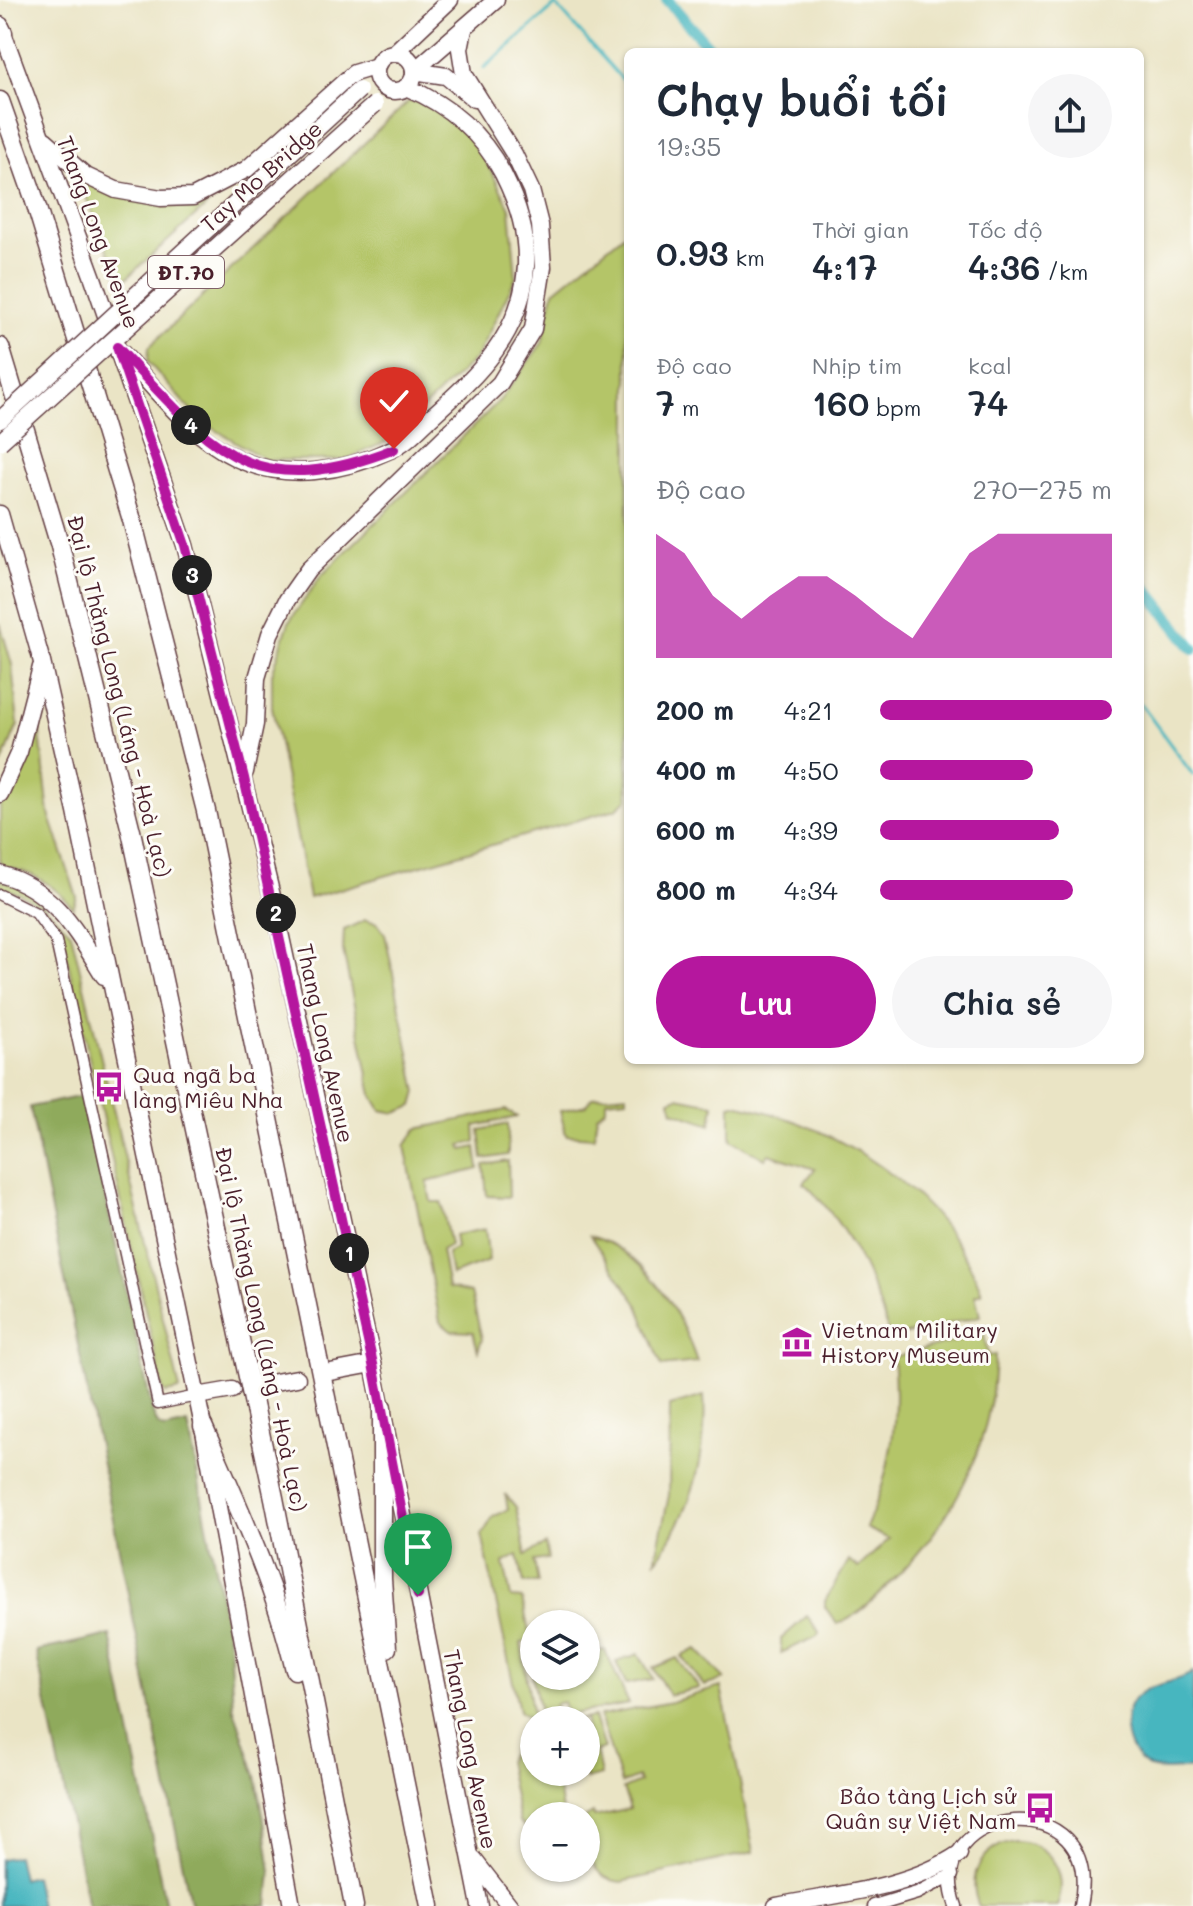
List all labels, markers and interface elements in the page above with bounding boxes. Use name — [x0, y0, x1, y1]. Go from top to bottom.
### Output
text: Chạy buổi tối — [656, 70, 949, 127]
button: share — [1028, 74, 1112, 158]
street label: Tay Mo Bridge — [194, 114, 328, 238]
text: 19:35 — [656, 129, 721, 163]
street label: Thang Long Avenue — [51, 132, 147, 332]
text: Thời gian — [812, 215, 909, 244]
text: Tốc độ — [968, 215, 1042, 244]
text: 0.93 — [656, 230, 728, 275]
text: km — [728, 243, 765, 272]
text: 4:17 — [812, 244, 878, 289]
text: 4:36 — [968, 244, 1041, 289]
road number: ĐT.70 — [148, 256, 224, 288]
text: /km — [1041, 257, 1088, 286]
text: Độ cao — [656, 351, 732, 380]
text: Nhịp tim — [812, 351, 902, 380]
text: kcal — [968, 351, 1012, 380]
pin — [360, 367, 428, 449]
icon: check — [372, 379, 416, 423]
text: 7 — [656, 380, 675, 425]
text: 160 — [812, 380, 869, 425]
text: 74 — [968, 380, 1008, 425]
text: m — [675, 393, 700, 422]
text: bpm — [869, 393, 921, 422]
pin: 4 — [171, 405, 211, 445]
text: 4 — [184, 410, 198, 439]
text: Độ cao — [656, 472, 745, 506]
text: 270–275 m — [973, 472, 1112, 506]
street label: Đại lộ Thăng Long (Láng - Hoà Lạc) — [61, 512, 179, 880]
pin: 3 — [172, 555, 212, 595]
text: 3 — [185, 560, 199, 589]
text: 200 m — [656, 693, 734, 727]
text: 4:21 — [784, 693, 833, 727]
text: 400 m — [656, 753, 736, 787]
text: 4:50 — [784, 753, 839, 787]
text: 600 m — [656, 813, 735, 847]
text: 4:39 — [784, 813, 838, 847]
text: 800 m — [656, 873, 736, 907]
text: 4:34 — [784, 873, 838, 907]
pin: 2 — [256, 893, 296, 933]
text: 2 — [270, 898, 282, 927]
street label: Thang Long Avenue — [291, 941, 361, 1145]
button: Lưu — [656, 956, 876, 1048]
button: Chia sẻ — [892, 956, 1112, 1048]
place label: Qua ngã ba làng Miêu Nha — [133, 1060, 284, 1114]
bus stop icon: Qua ngã ba làng Miêu Nha — [92, 1070, 126, 1104]
street label: Đại lộ Thăng Long (Láng - Hoà Lạc) — [209, 1144, 315, 1514]
pin: 1 — [329, 1233, 369, 1273]
text: 1 — [344, 1238, 354, 1267]
place label: Vietnam Military History Museum — [821, 1315, 998, 1369]
museum icon: Vietnam Military History Museum — [780, 1325, 814, 1359]
pin — [384, 1513, 452, 1595]
icon: arrive — [396, 1525, 440, 1569]
map controls — [520, 1610, 600, 1882]
button: layers — [520, 1610, 600, 1690]
street label: Thang Long Avenue — [437, 1647, 505, 1851]
button: + — [520, 1706, 600, 1786]
place label: Bảo tàng Lịch sử Quân sự Việt Nam — [825, 1781, 1017, 1835]
bus stop icon: Bảo tàng Lịch sử Quân sự Việt Nam — [1023, 1791, 1057, 1825]
button: − — [520, 1802, 600, 1882]

